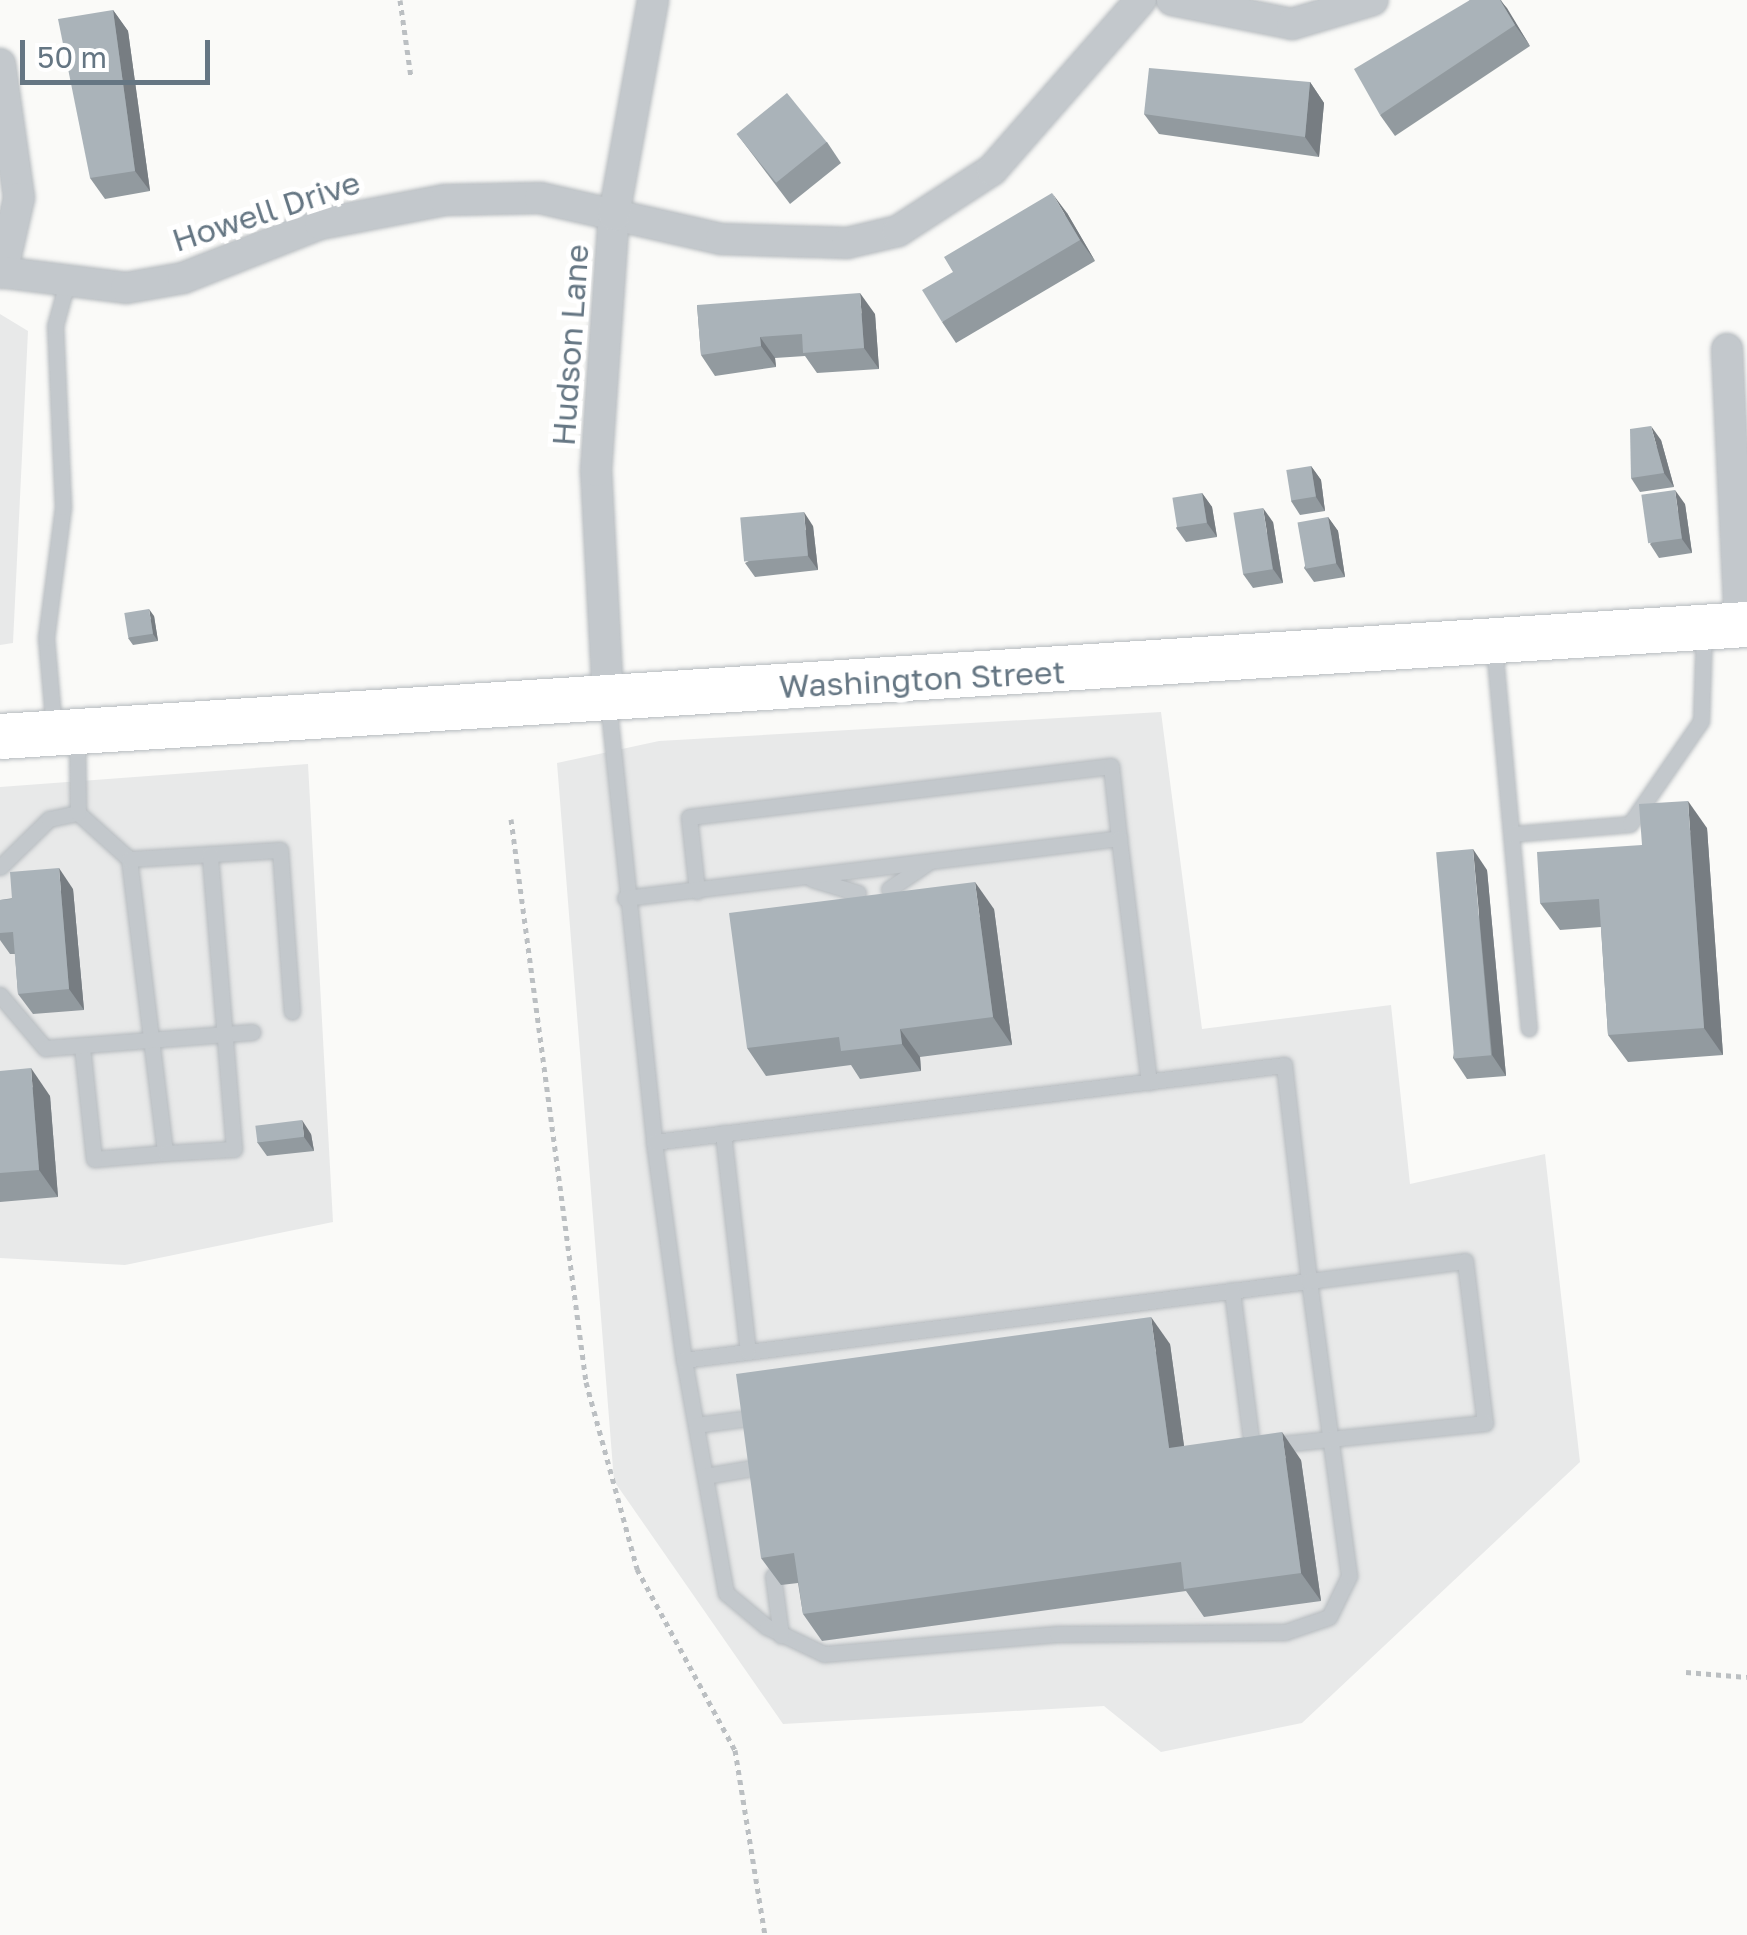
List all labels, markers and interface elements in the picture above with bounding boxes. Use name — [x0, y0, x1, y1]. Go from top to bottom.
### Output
scale bar — [25, 20, 215, 82]
text: 50 m — [37, 39, 107, 75]
street label: Howell Drive — [167, 163, 365, 259]
street label: Hudson Lane — [544, 243, 596, 447]
street label: Washington Street — [778, 652, 1066, 706]

